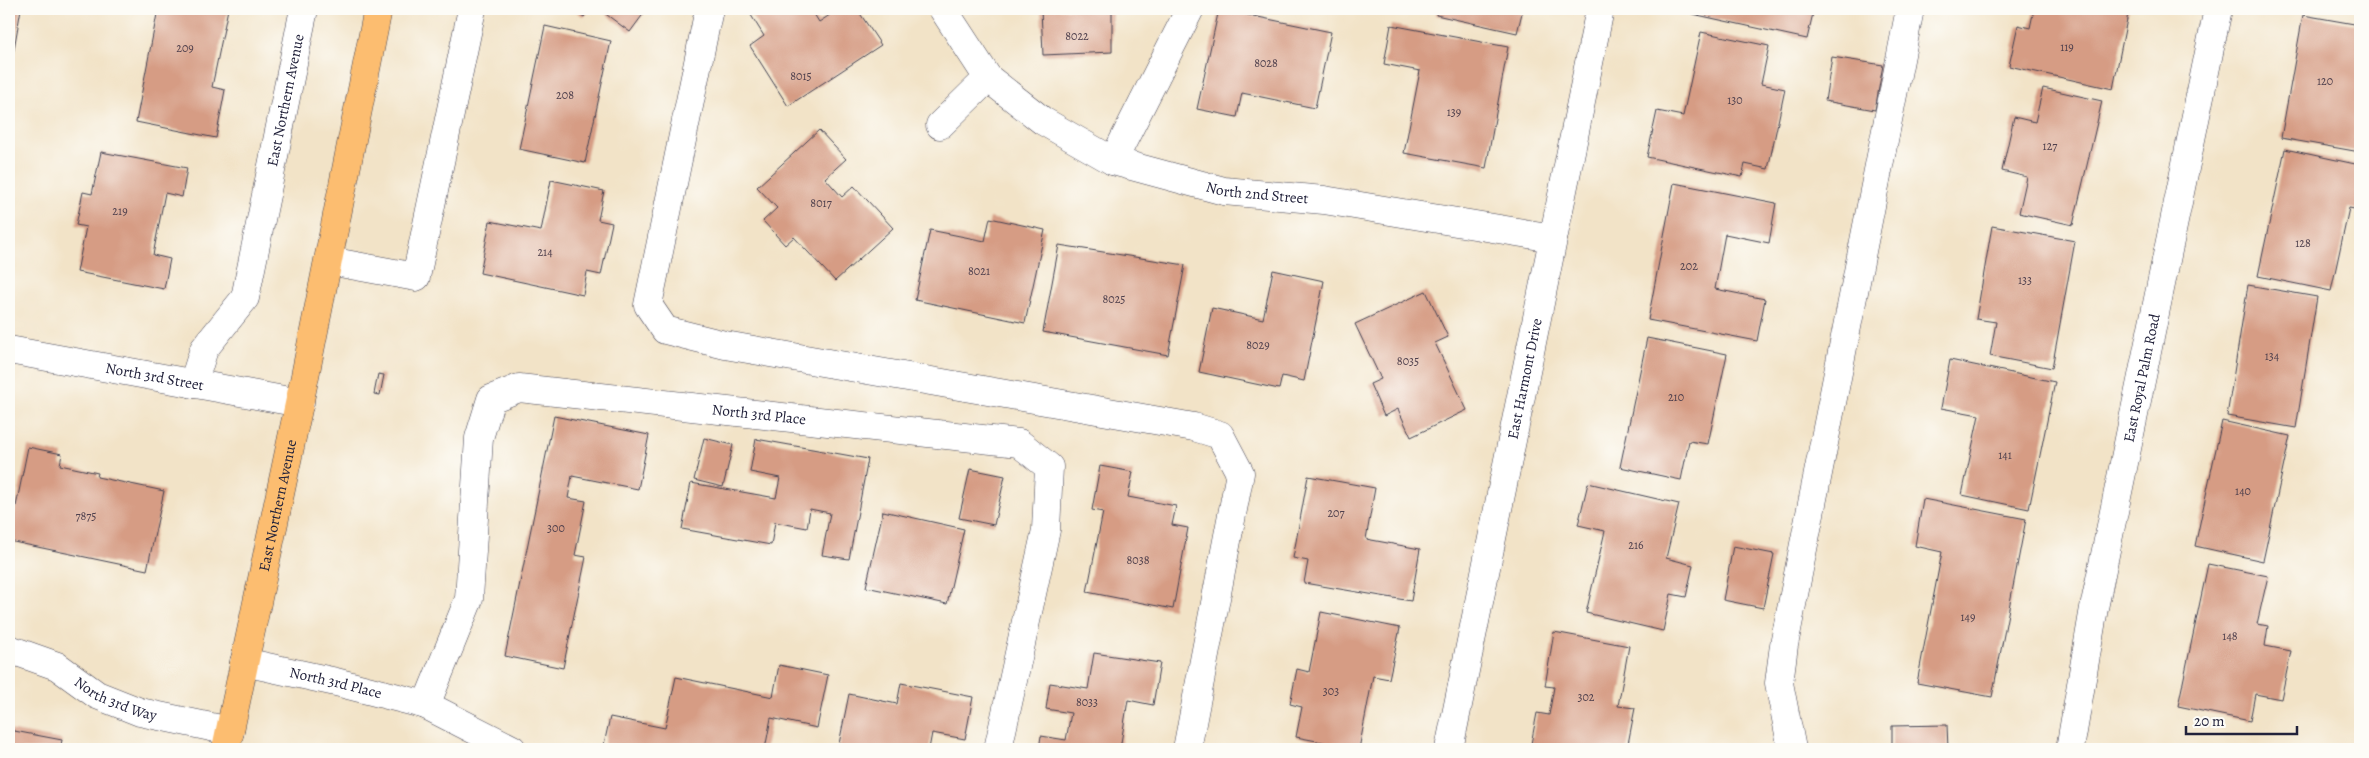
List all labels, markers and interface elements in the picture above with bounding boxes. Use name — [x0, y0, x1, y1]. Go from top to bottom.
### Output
house number: 8022 — [1065, 28, 1089, 44]
street label: East Northern Avenue — [262, 32, 309, 168]
house number: 119 — [2060, 39, 2074, 55]
house number: 209 — [176, 40, 194, 56]
house number: 8028 — [1254, 55, 1278, 71]
house number: 8015 — [790, 68, 812, 84]
house number: 120 — [2317, 73, 2333, 89]
house number: 208 — [556, 87, 574, 103]
house number: 130 — [1727, 92, 1743, 108]
house number: 139 — [1447, 104, 1461, 120]
house number: 127 — [2043, 138, 2058, 154]
street label: North 2nd Street — [1204, 177, 1309, 209]
house number: 8017 — [810, 195, 833, 211]
house number: 219 — [112, 203, 128, 219]
house number: 128 — [2295, 235, 2311, 251]
house number: 214 — [537, 244, 553, 260]
house number: 202 — [1680, 258, 1698, 274]
house number: 8021 — [968, 263, 990, 279]
house number: 133 — [2018, 272, 2032, 288]
house number: 8025 — [1102, 291, 1126, 307]
street label: East Royal Palm Road — [2119, 311, 2165, 444]
street label: East Harmont Drive — [1502, 316, 1547, 441]
house number: 8029 — [1246, 337, 1270, 353]
house number: 134 — [2265, 348, 2280, 364]
house number: 8035 — [1397, 353, 1419, 369]
street label: North 3rd Street — [104, 358, 205, 395]
house number: 210 — [1668, 389, 1684, 405]
street label: North 3rd Place — [711, 399, 807, 430]
street label: East Northern Avenue — [254, 437, 301, 573]
house number: 141 — [1998, 447, 2012, 463]
house number: 140 — [2235, 483, 2251, 499]
house number: 207 — [1327, 505, 1346, 521]
house number: 7875 — [75, 508, 97, 524]
house number: 300 — [547, 520, 565, 536]
house number: 216 — [1628, 537, 1644, 553]
house number: 8038 — [1126, 552, 1150, 568]
house number: 149 — [1960, 609, 1976, 625]
house number: 148 — [2222, 628, 2238, 644]
street label: North 3rd Place — [288, 662, 384, 703]
street label: North 3rd Way — [70, 672, 159, 725]
house number: 303 — [1323, 683, 1339, 699]
house number: 302 — [1577, 689, 1595, 705]
house number: 8033 — [1076, 694, 1098, 710]
scale bar — [2186, 703, 2298, 735]
text: 20 m — [2194, 711, 2225, 731]

